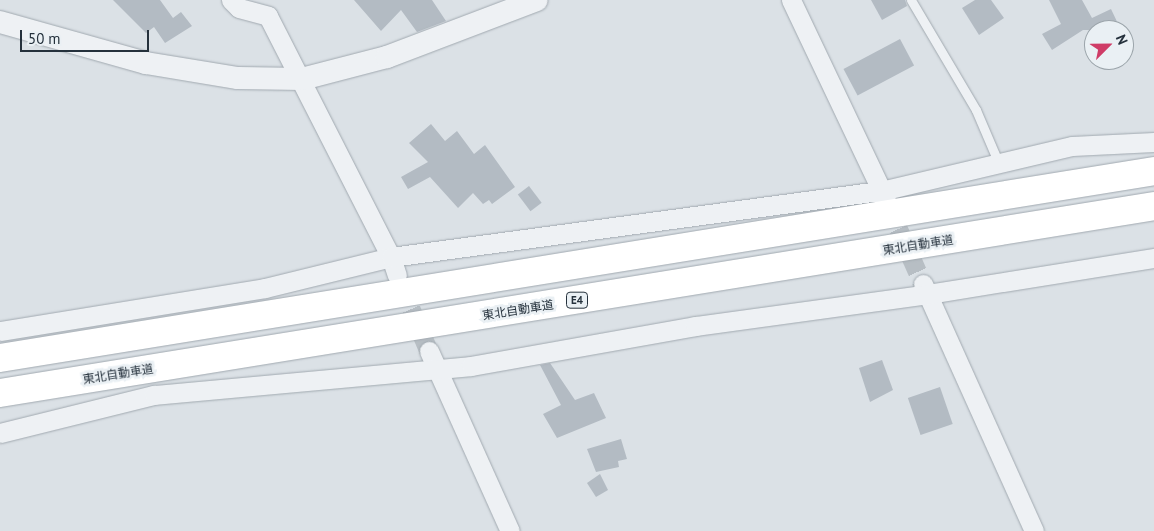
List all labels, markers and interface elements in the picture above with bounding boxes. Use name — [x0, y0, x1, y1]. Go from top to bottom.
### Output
scale bar — [22, 20, 151, 52]
north arrow — [1084, 20, 1134, 70]
text: 50 m — [28, 29, 61, 48]
text: N — [1112, 32, 1132, 47]
street label: 東北自動車道 — [881, 232, 955, 258]
road number: E4 — [566, 292, 588, 308]
street label: 東北自動車道 — [481, 297, 555, 323]
street label: 東北自動車道 — [81, 361, 155, 387]

